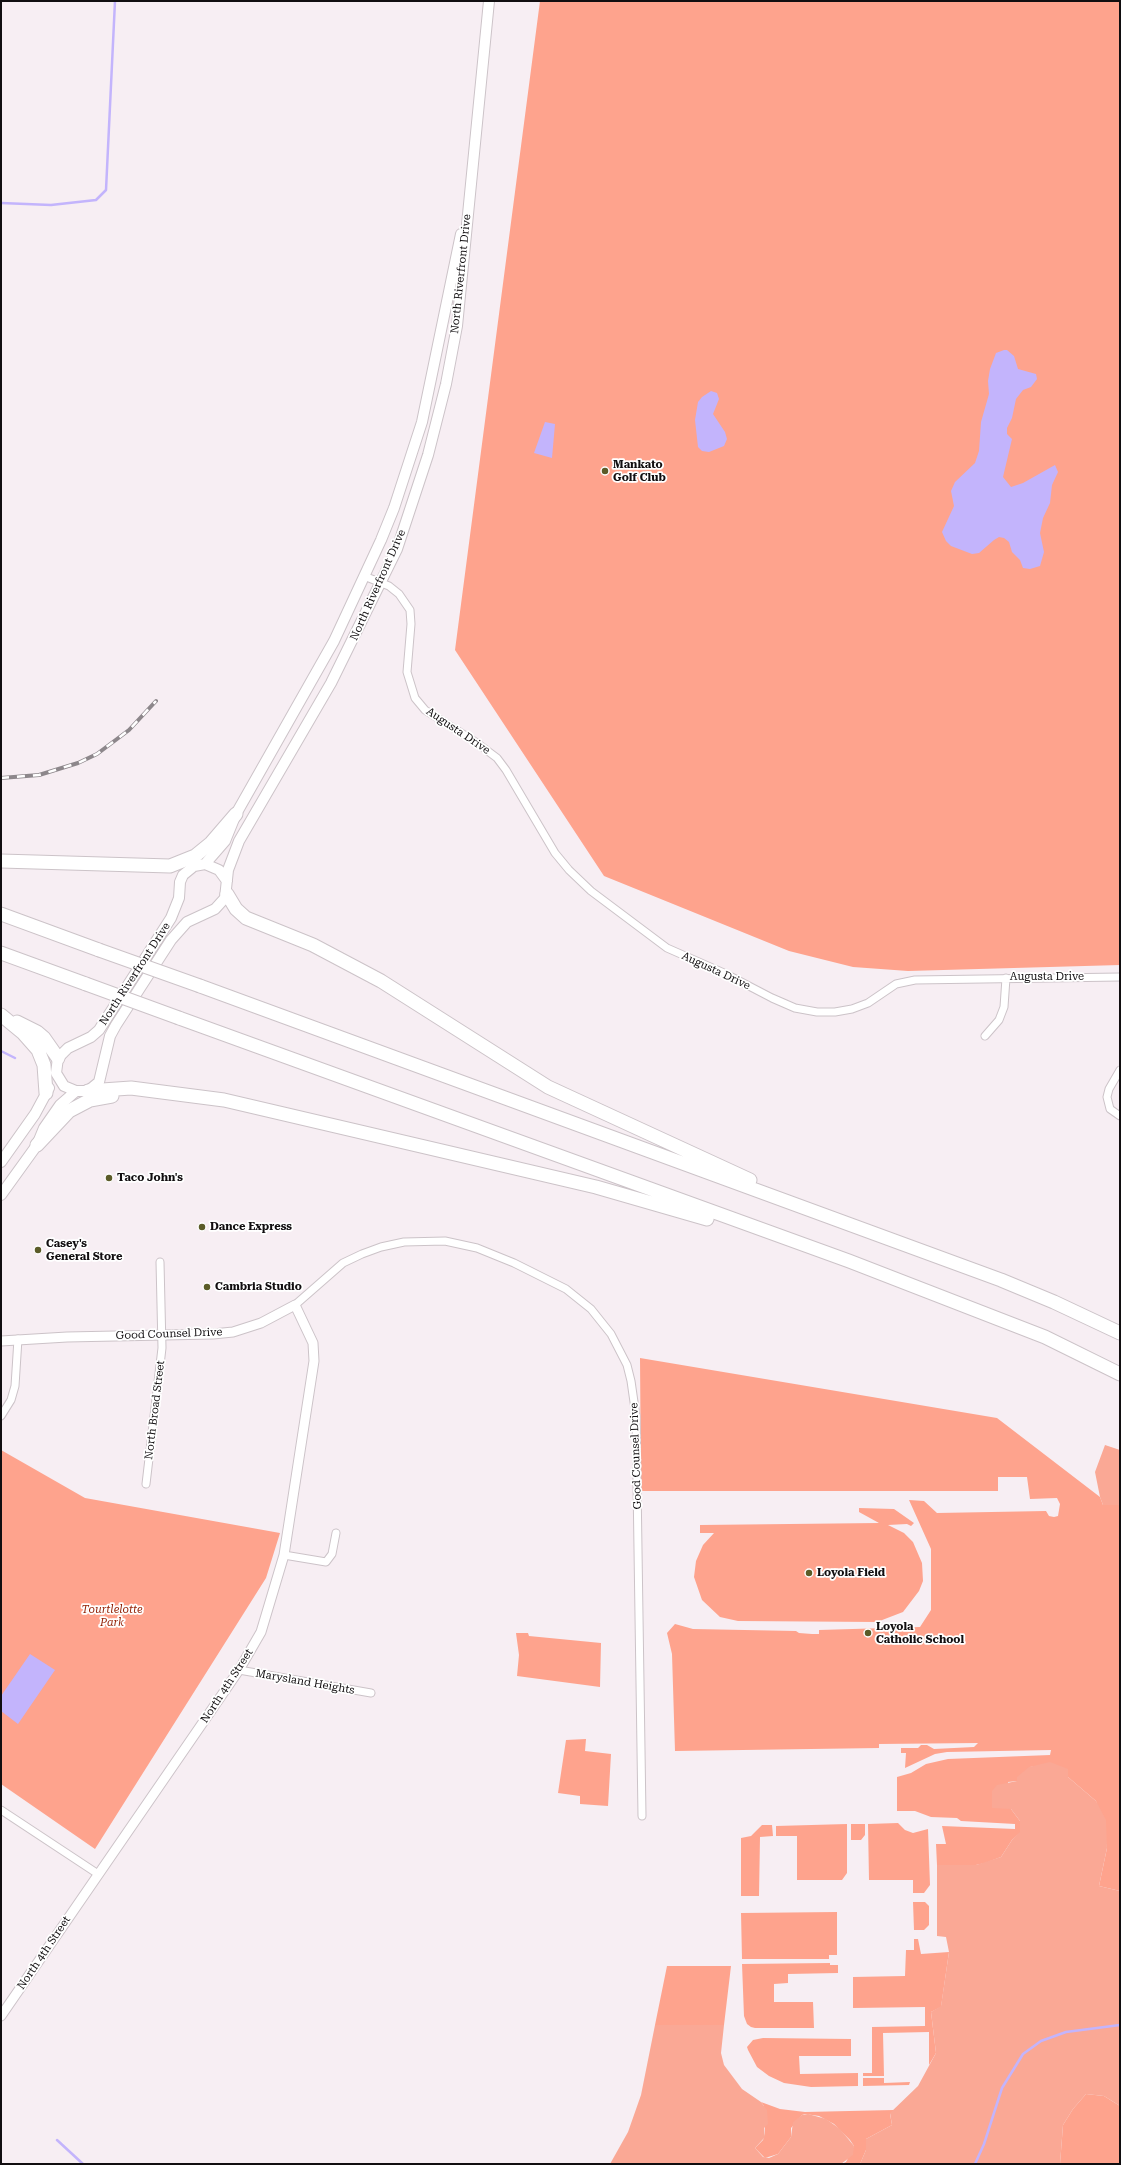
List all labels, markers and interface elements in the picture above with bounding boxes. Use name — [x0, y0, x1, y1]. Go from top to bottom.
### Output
street label: North Riverfront Drive — [448, 214, 474, 334]
place label: Mankato Golf Club — [613, 458, 666, 484]
marker: Mankato Golf Club — [600, 466, 610, 476]
street label: North Riverfront Drive — [348, 527, 408, 643]
street label: Augusta Drive — [424, 705, 492, 757]
street label: North Riverfront Drive — [97, 920, 173, 1028]
street label: Augusta Drive — [680, 949, 752, 993]
street label: Augusta Drive — [1010, 970, 1084, 984]
place label: Taco John's — [117, 1171, 183, 1185]
marker: Taco John's — [104, 1173, 114, 1183]
place label: Dance Express — [210, 1220, 292, 1234]
marker: Dance Express — [197, 1222, 207, 1232]
place label: Casey's General Store — [46, 1237, 122, 1263]
marker: Casey's General Store — [33, 1245, 43, 1255]
place label: Cambria Studio — [215, 1280, 302, 1294]
marker: Cambria Studio — [202, 1282, 212, 1292]
street label: Good Counsel Drive — [115, 1326, 223, 1342]
street label: North Broad Street — [142, 1360, 168, 1460]
street label: Good Counsel Drive — [628, 1402, 644, 1510]
place label: Loyola Field — [817, 1566, 885, 1580]
marker: Loyola Field — [804, 1568, 814, 1578]
park label: Tourtlelotte Park — [81, 1603, 143, 1629]
place label: Loyola Catholic School — [876, 1620, 964, 1646]
marker: Loyola Catholic School — [863, 1628, 873, 1638]
street label: North 4th Street — [198, 1646, 256, 1726]
street label: Marysland Heights — [254, 1667, 356, 1697]
street label: North 4th Street — [15, 1914, 73, 1992]

